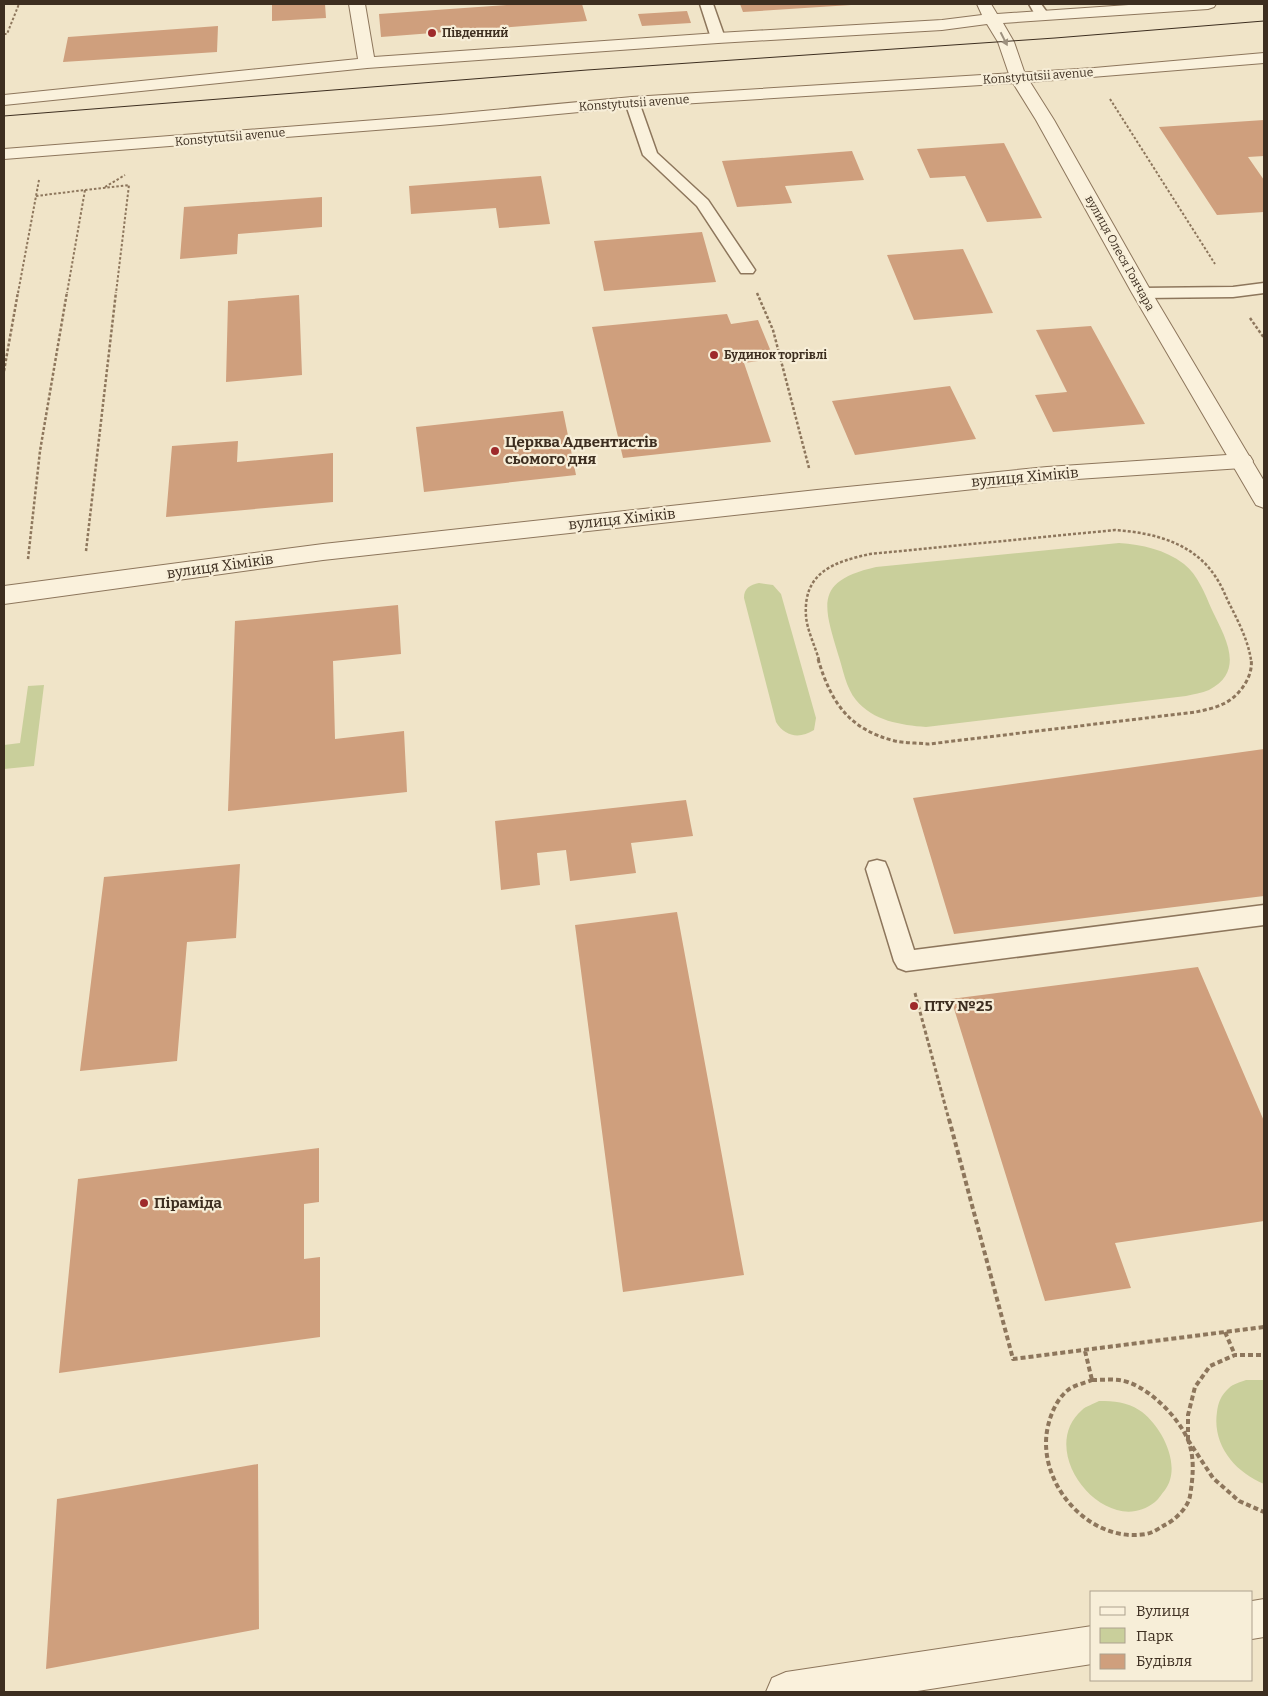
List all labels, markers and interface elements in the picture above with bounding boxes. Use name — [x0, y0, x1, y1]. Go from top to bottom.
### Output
place label: Південний — [442, 26, 508, 40]
marker: Південний — [426, 27, 438, 39]
one-way arrow — [1000, 32, 1008, 46]
street label: Konstytutsii avenue — [982, 65, 1094, 87]
street label: Konstytutsii avenue — [578, 92, 690, 114]
street label: Konstytutsii avenue — [174, 125, 286, 149]
street label: вулиця Олеся Гончара — [1082, 193, 1158, 314]
place label: Будинок торгівлі — [724, 348, 827, 362]
marker: Будинок торгівлі — [708, 349, 720, 361]
place label: Церква Адвентистів сьомого дня — [505, 433, 658, 468]
marker: Церква Адвентистів сьомого дня — [489, 445, 501, 457]
street label: вулиця Хіміків — [971, 463, 1079, 491]
street label: вулиця Хіміків — [568, 504, 676, 534]
street label: вулиця Хіміків — [165, 550, 275, 582]
place label: ПТУ №25 — [924, 997, 993, 1015]
marker: ПТУ №25 — [908, 1000, 920, 1012]
place label: Піраміда — [154, 1194, 223, 1212]
marker: Піраміда — [138, 1197, 150, 1209]
legend — [1090, 1591, 1253, 1681]
text: Вулиця — [1136, 1602, 1190, 1620]
text: Парк — [1136, 1627, 1174, 1645]
text: Будівля — [1136, 1652, 1192, 1670]

